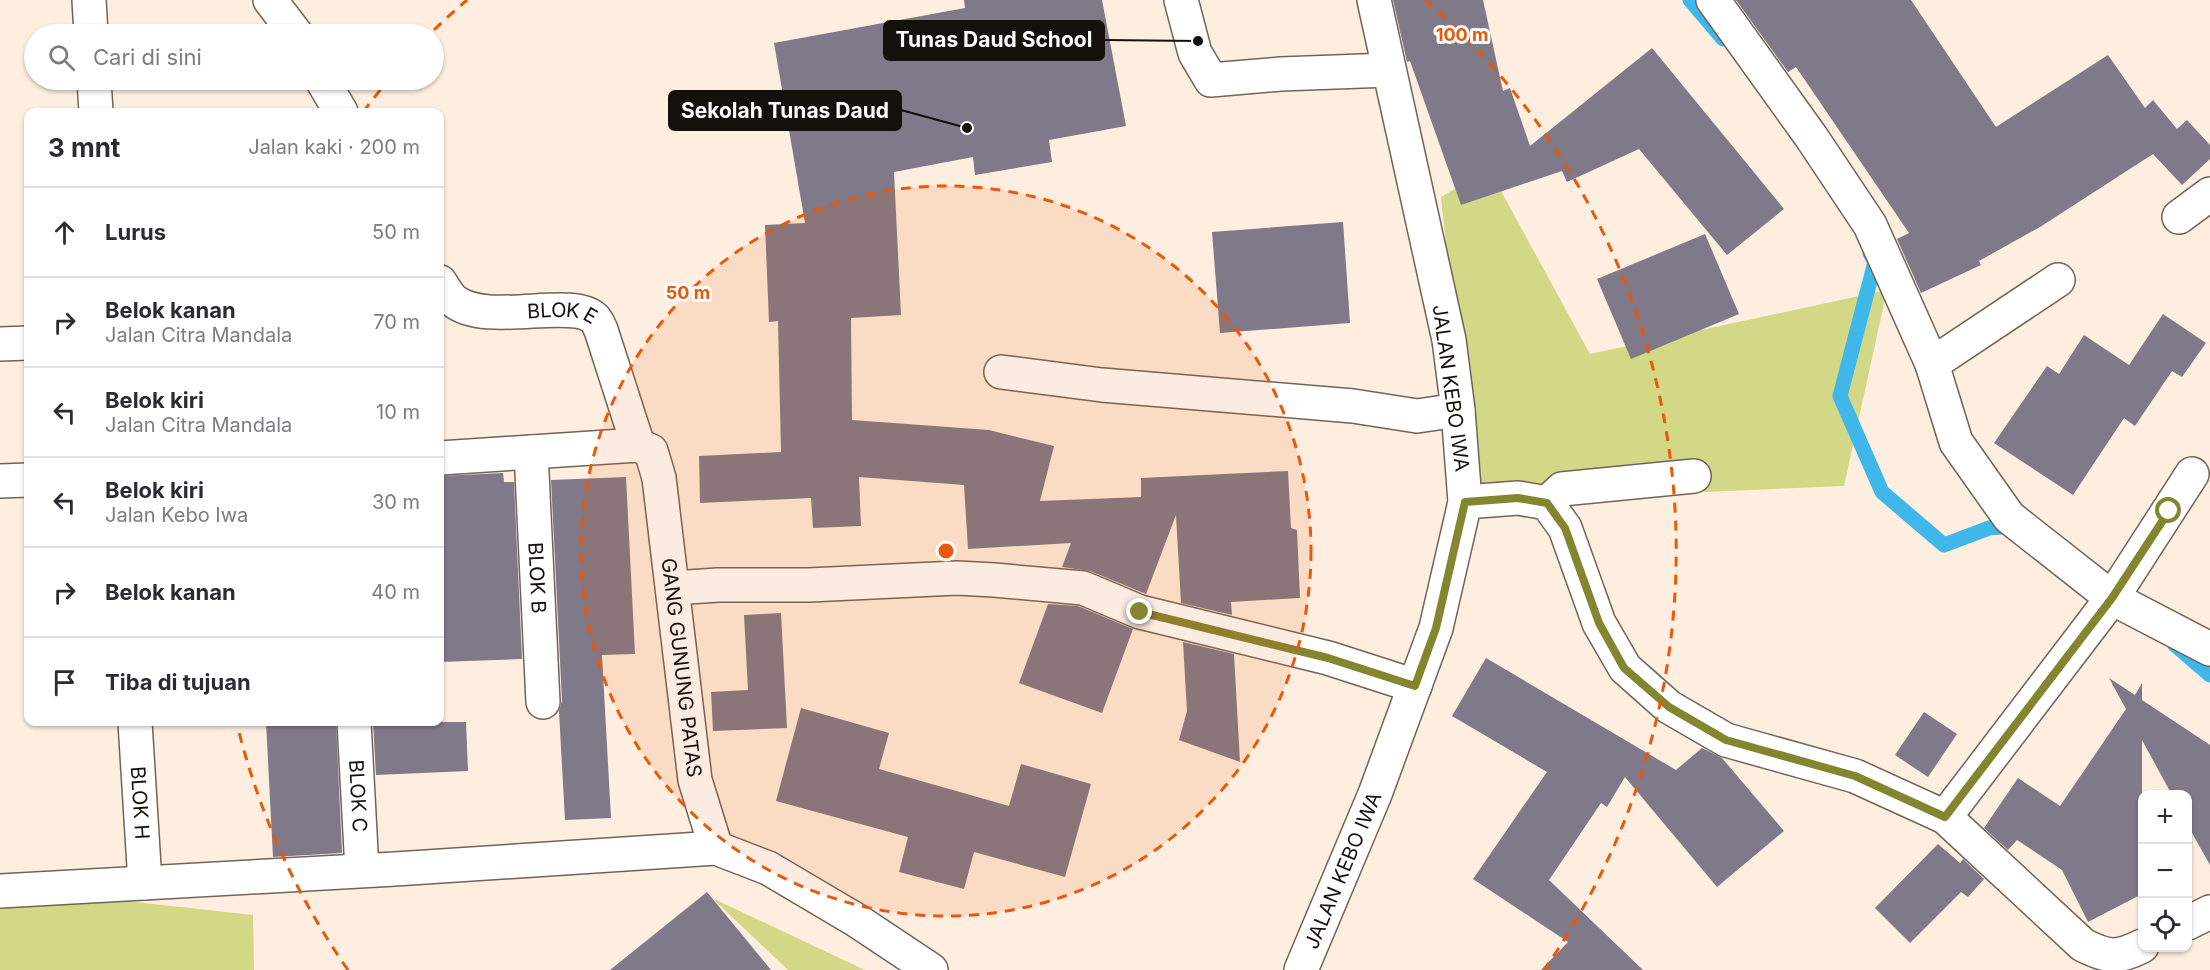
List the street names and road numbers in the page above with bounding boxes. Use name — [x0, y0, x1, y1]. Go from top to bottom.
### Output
street label: BLOK E — [526, 298, 602, 329]
street label: JALAN KEBO IWA — [1427, 303, 1475, 473]
street label: BLOK B — [523, 542, 551, 614]
street label: GANG GUNUNG PATAS — [657, 557, 707, 779]
street label: BLOK C — [344, 759, 372, 833]
street label: BLOK H — [126, 766, 154, 840]
street label: JALAN KEBO IWA — [1299, 788, 1387, 952]

